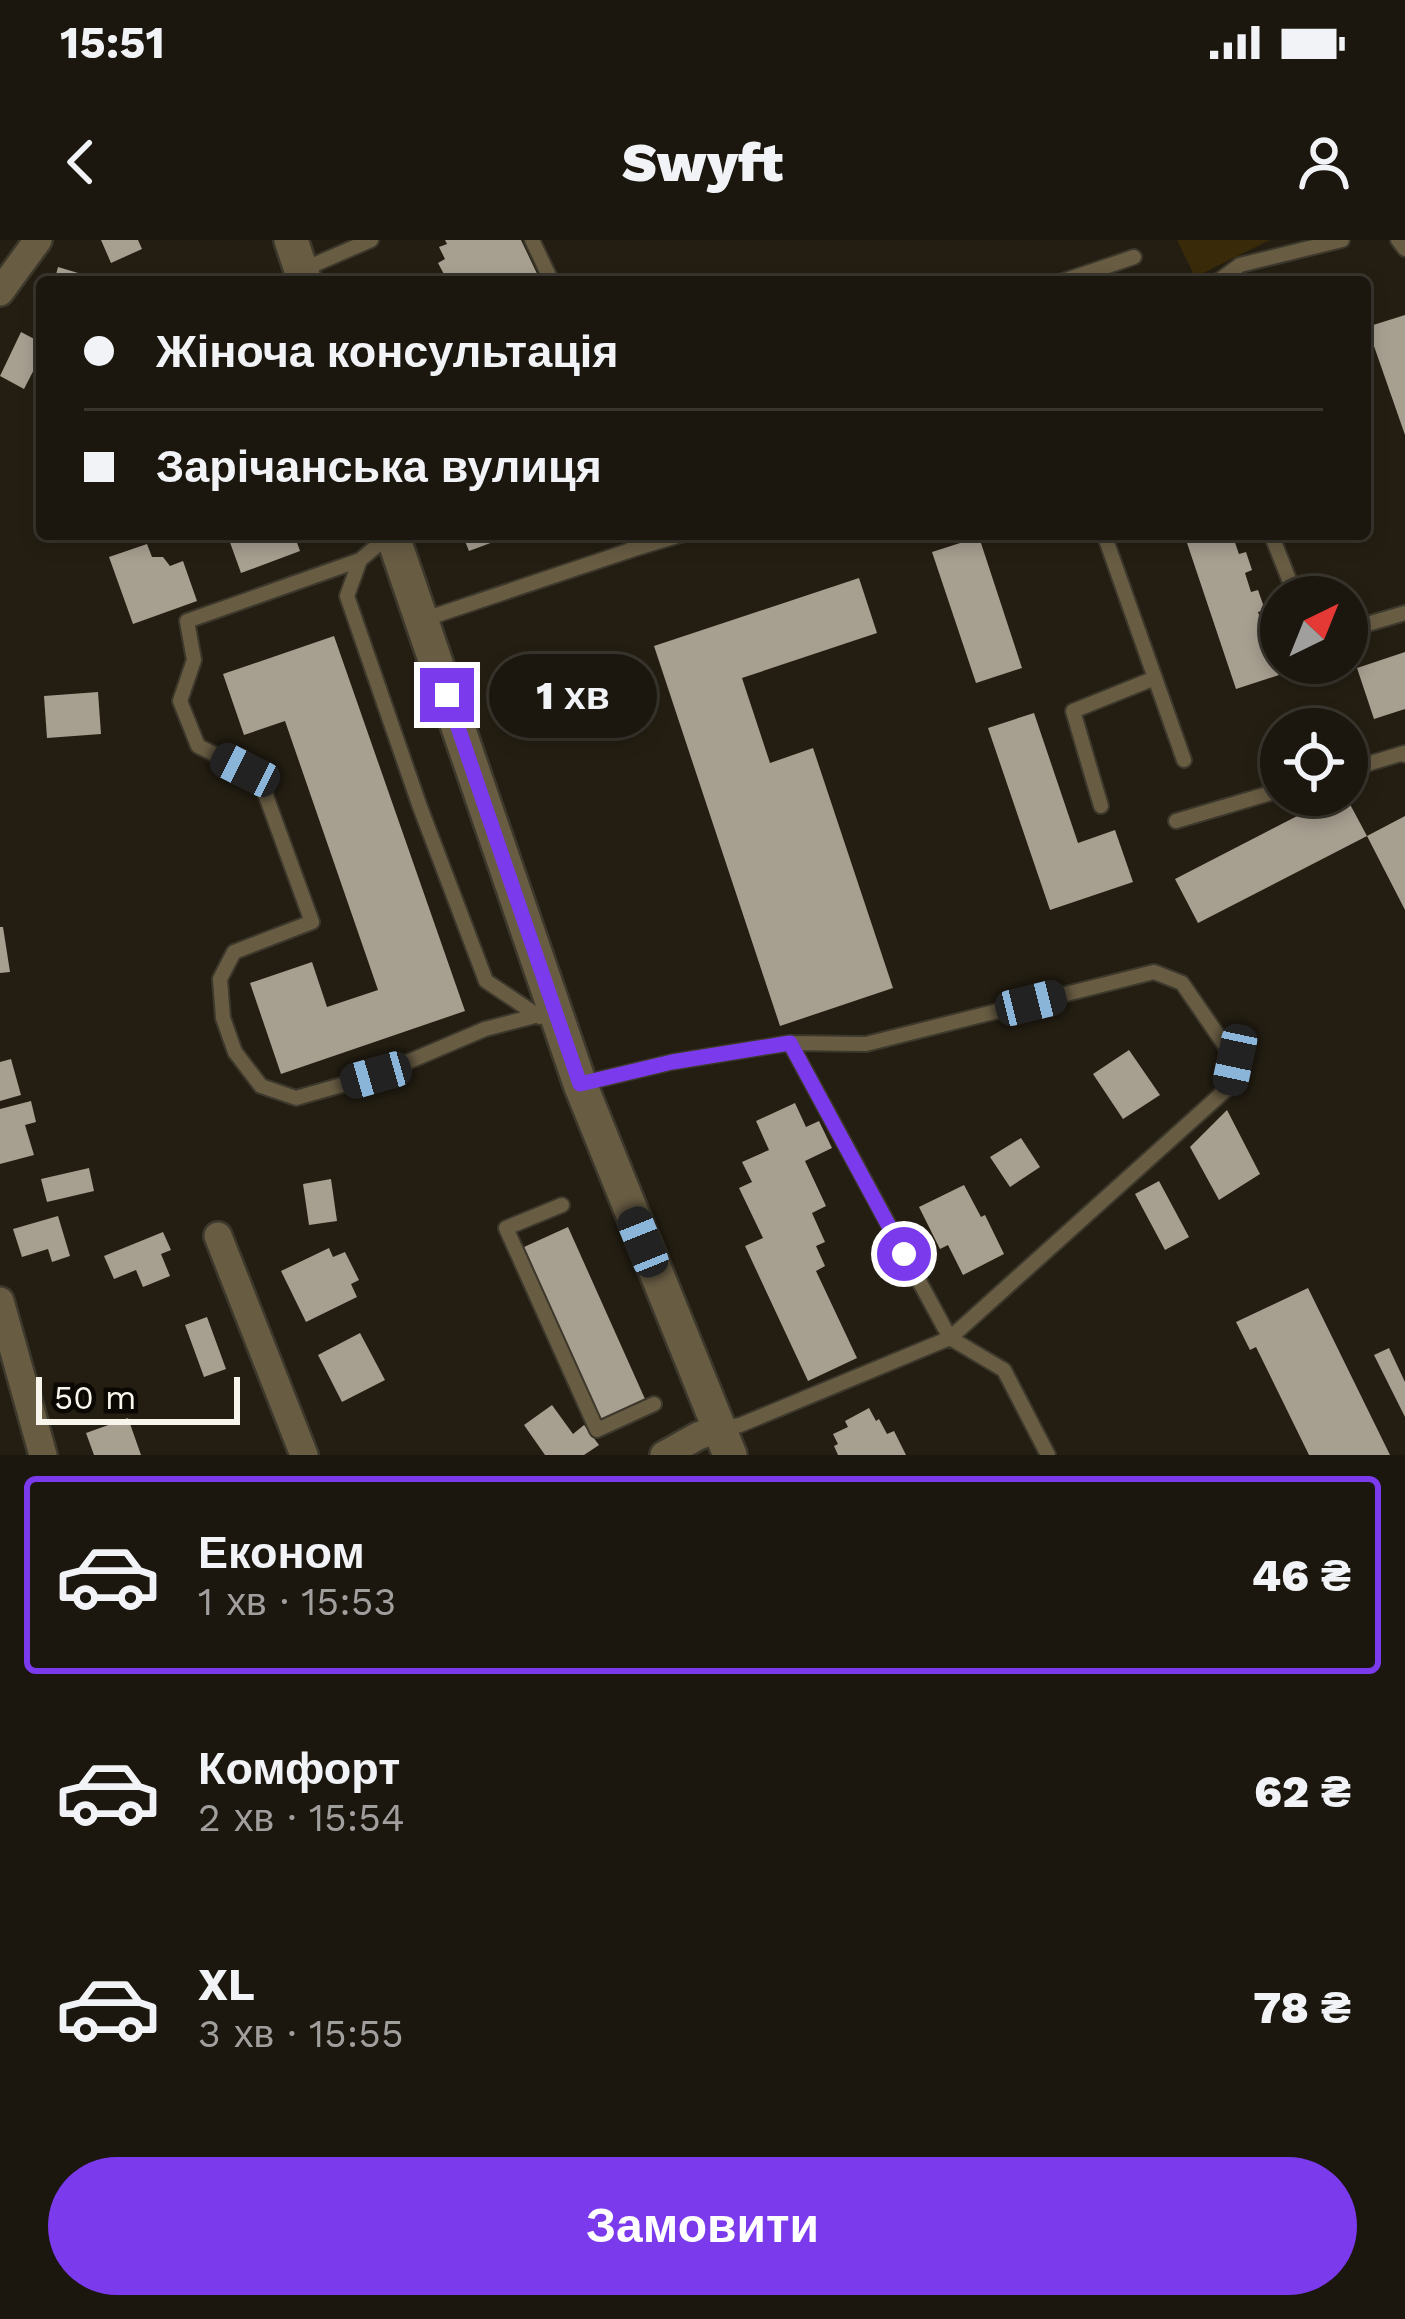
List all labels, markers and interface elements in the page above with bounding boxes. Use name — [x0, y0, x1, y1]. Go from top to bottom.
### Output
text: 15:51 — [60, 16, 165, 69]
icon: back — [48, 129, 114, 195]
icon: person — [1291, 129, 1357, 195]
text: Swyft — [622, 131, 783, 194]
text: Жіноча консультація — [156, 325, 619, 378]
text: Зарічанська вулиця — [156, 440, 602, 493]
north arrow — [1260, 576, 1368, 684]
map controls — [1260, 576, 1368, 816]
callout: 1 хв — [489, 653, 657, 737]
route end — [420, 668, 474, 722]
text: 1 хв — [536, 673, 610, 718]
button: locate — [1260, 708, 1368, 816]
car — [205, 738, 285, 802]
car — [992, 977, 1070, 1029]
car — [1210, 1021, 1260, 1099]
car — [336, 1048, 416, 1102]
car — [613, 1202, 673, 1282]
route start — [877, 1227, 931, 1281]
scale bar — [36, 1371, 240, 1424]
text: 50 m — [54, 1378, 136, 1417]
icon: car — [54, 1521, 162, 1629]
text: Економ — [198, 1526, 365, 1579]
text: 46 ₴ — [1251, 1549, 1351, 1602]
text: 1 хв · 15:53 — [198, 1579, 396, 1624]
icon: car — [54, 1737, 162, 1845]
text: Комфорт — [198, 1742, 400, 1795]
text: 62 ₴ — [1254, 1765, 1351, 1818]
text: 2 хв · 15:54 — [198, 1795, 405, 1840]
icon: car — [54, 1953, 162, 2061]
text: XL — [198, 1958, 255, 2011]
text: 78 ₴ — [1253, 1981, 1351, 2034]
text: 3 хв · 15:55 — [198, 2011, 404, 2056]
button: Замовити — [48, 2157, 1357, 2295]

